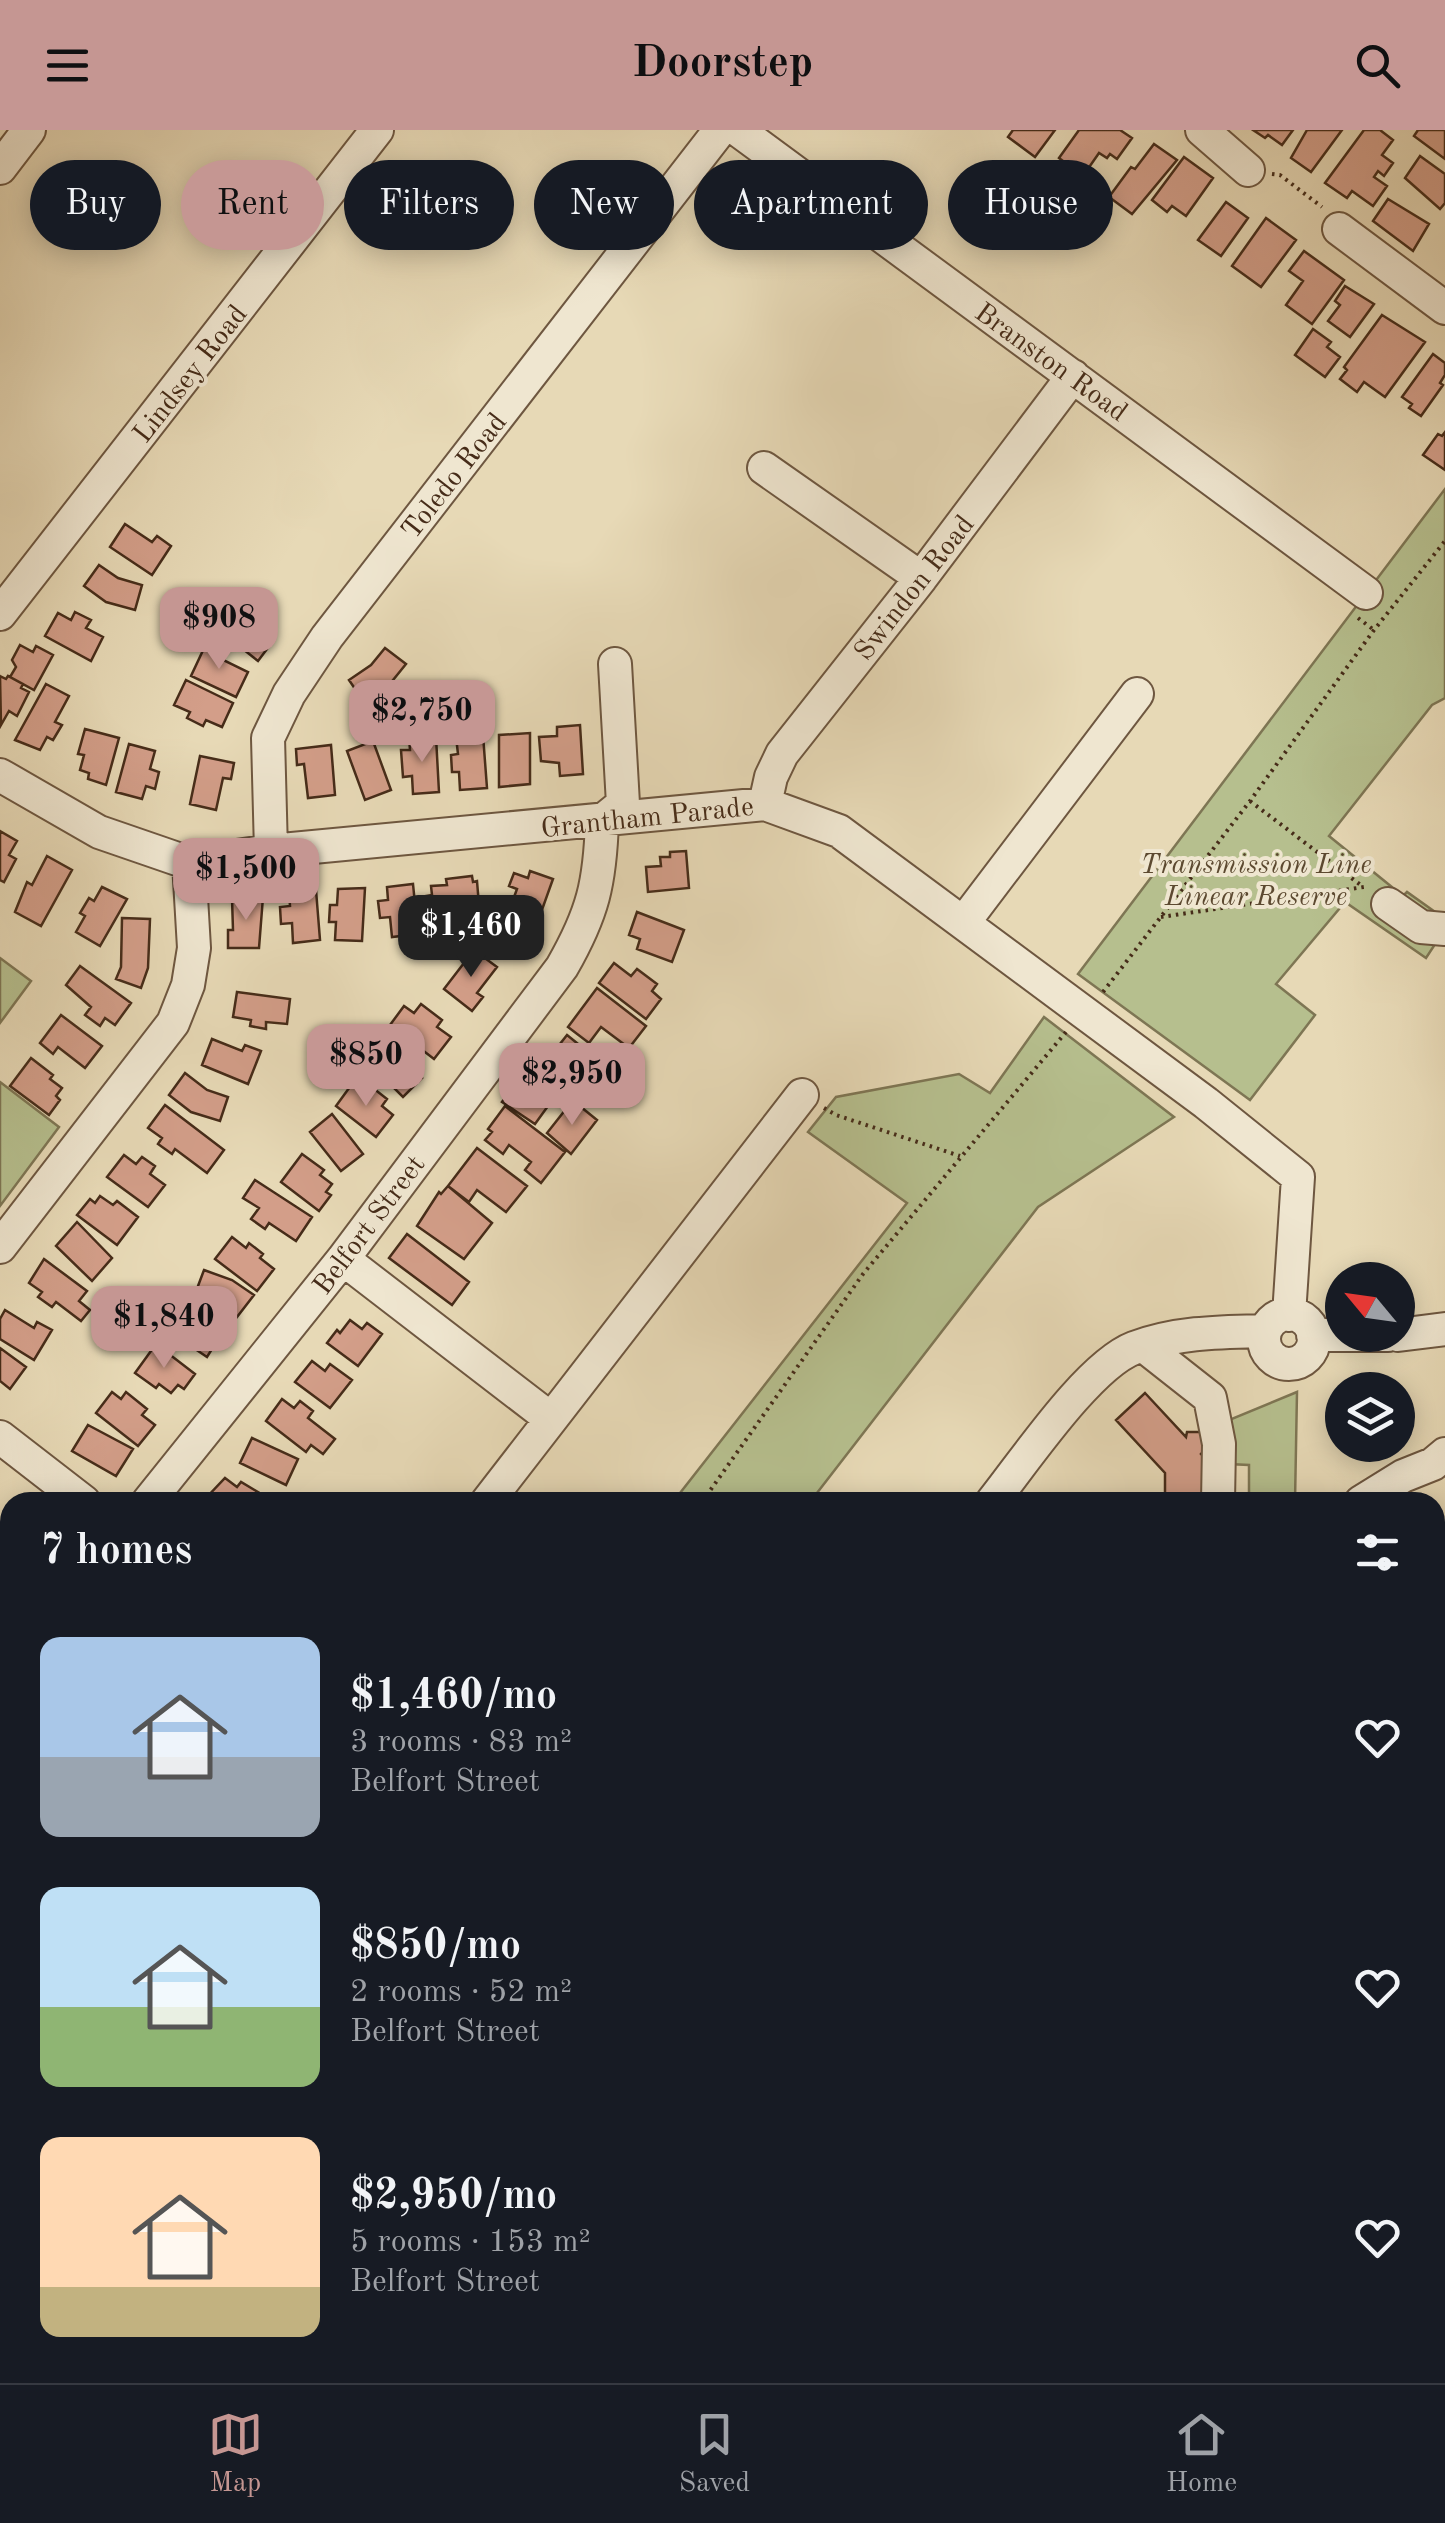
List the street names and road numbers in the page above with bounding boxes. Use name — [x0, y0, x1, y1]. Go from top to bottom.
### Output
street label: Branston Road — [969, 299, 1132, 428]
street label: Lindsey Road — [129, 301, 254, 449]
street label: Toledo Road — [398, 409, 513, 545]
street label: Swindon Road — [850, 511, 980, 667]
street label: Grantham Parade — [539, 794, 755, 844]
street label: Belfort Street — [309, 1151, 432, 1301]

